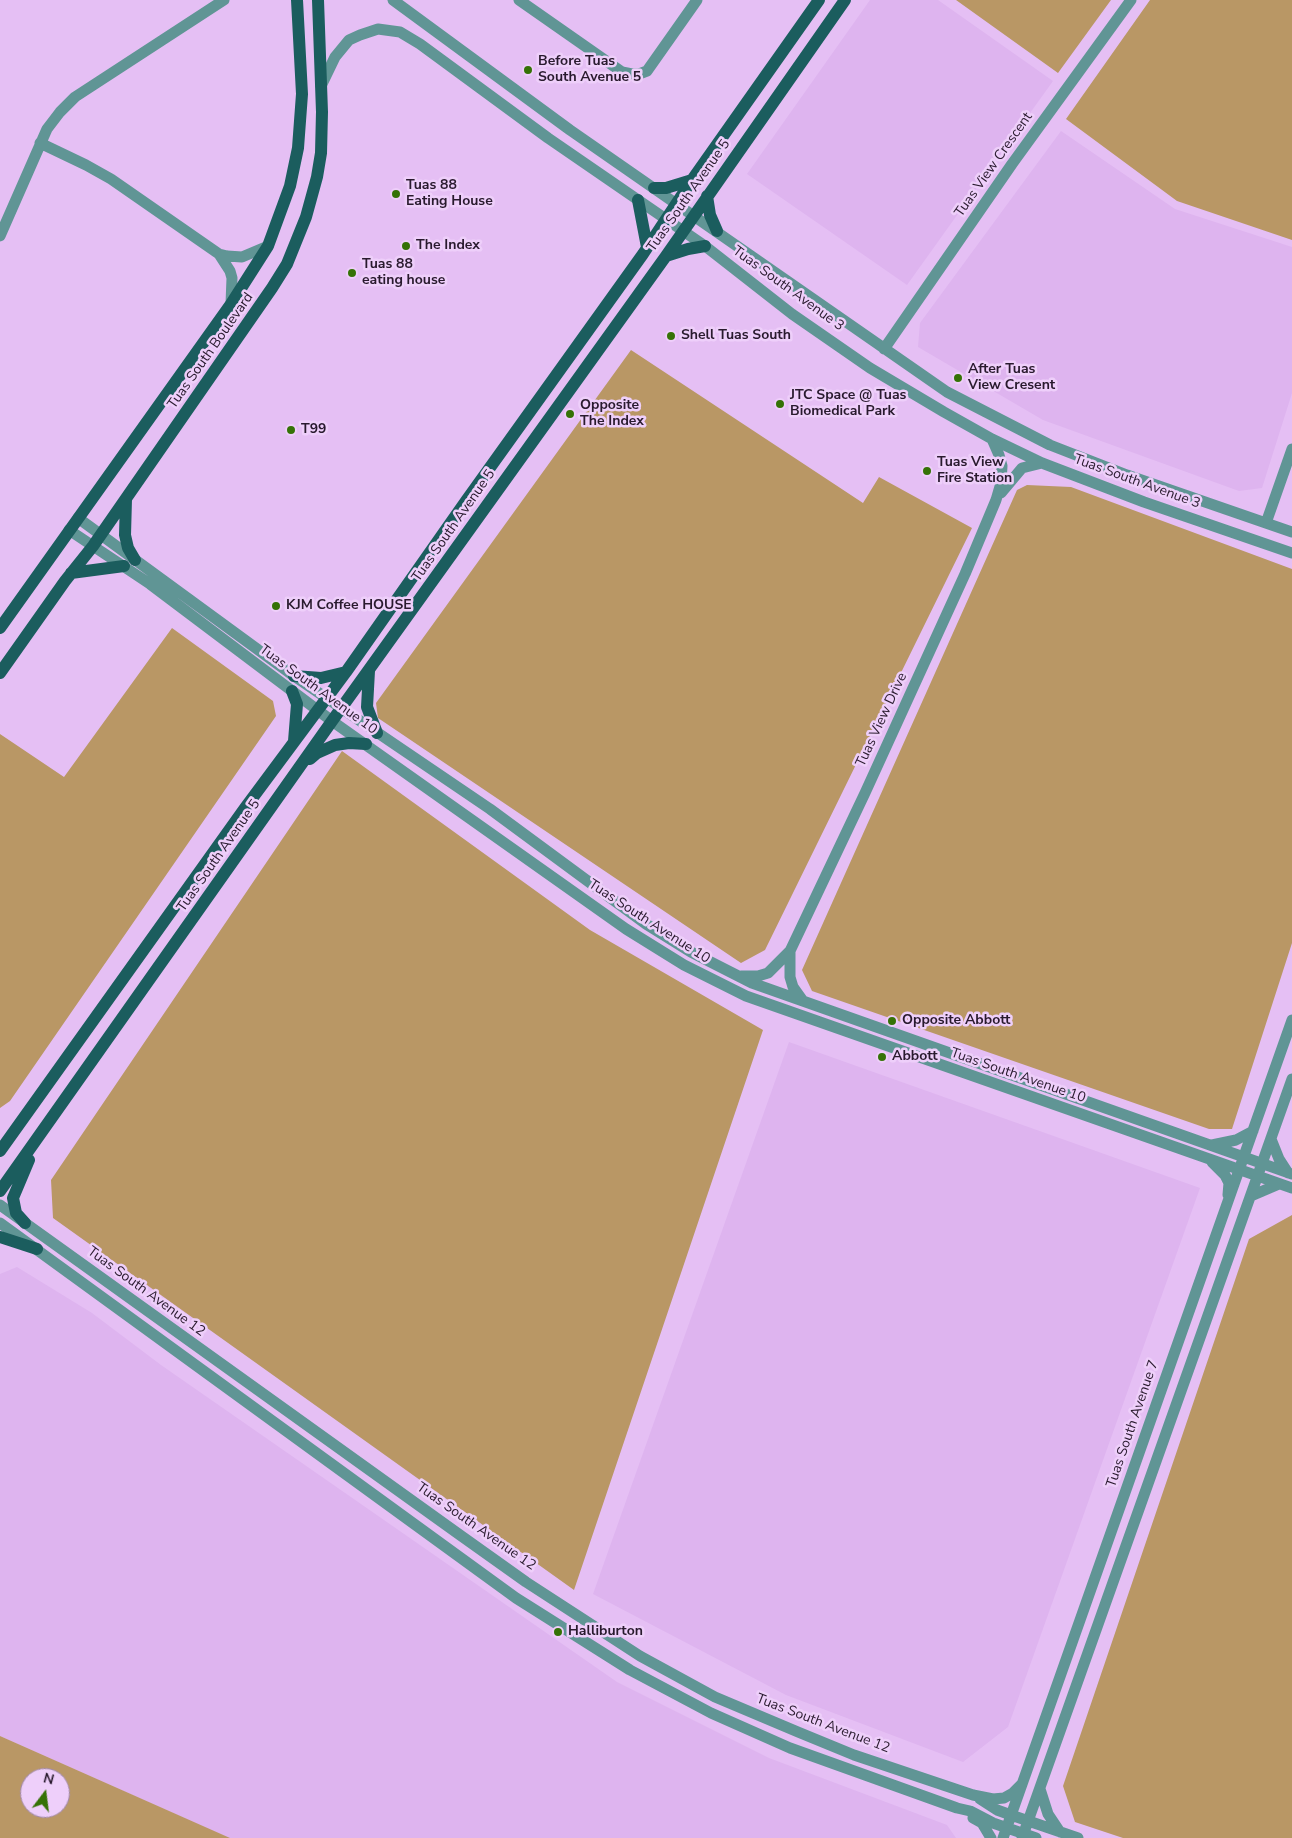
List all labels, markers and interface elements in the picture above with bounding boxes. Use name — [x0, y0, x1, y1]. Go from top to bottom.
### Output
place label: Before Tuas South Avenue 5 — [538, 54, 641, 86]
marker: Before Tuas South Avenue 5 — [522, 64, 534, 76]
street label: Tuas View Crescent — [952, 109, 1036, 221]
street label: Tuas South Avenue 5 — [644, 137, 734, 255]
place label: Tuas 88 Eating House — [406, 178, 493, 210]
marker: Tuas 88 Eating House — [390, 188, 402, 200]
place label: The Index — [416, 238, 480, 254]
marker: The Index — [400, 240, 412, 252]
street label: Tuas South Avenue 3 — [729, 243, 847, 335]
place label: Tuas 88 eating house — [362, 257, 445, 290]
marker: Tuas 88 eating house — [346, 267, 358, 279]
street label: Tuas South Boulevard — [165, 290, 257, 412]
place label: Shell Tuas South — [681, 328, 791, 344]
marker: Shell Tuas South — [665, 330, 677, 342]
place label: After Tuas View Cresent — [968, 362, 1055, 394]
marker: After Tuas View Cresent — [952, 372, 964, 384]
place label: JTC Space @ Tuas Biomedical Park — [790, 388, 906, 421]
place label: Opposite The Index — [580, 398, 644, 431]
marker: JTC Space @ Tuas Biomedical Park — [774, 398, 786, 410]
marker: Opposite The Index — [564, 408, 576, 420]
place label: T99 — [301, 422, 326, 438]
marker: T99 — [285, 424, 297, 436]
street label: Tuas South Avenue 3 — [1071, 451, 1203, 513]
place label: Tuas View Fire Station — [937, 455, 1012, 488]
marker: Tuas View Fire Station — [921, 465, 933, 477]
street label: Tuas South Avenue 5 — [409, 467, 499, 585]
place label: KJM Coffee HOUSE — [286, 598, 412, 614]
marker: KJM Coffee HOUSE — [270, 600, 282, 612]
street label: Tuas South Avenue 10 — [256, 642, 380, 738]
street label: Tuas View Drive — [853, 670, 911, 770]
street label: Tuas South Avenue 5 — [174, 797, 264, 915]
street label: Tuas South Avenue 10 — [585, 876, 713, 968]
place label: Opposite Abbott — [902, 1013, 1010, 1029]
marker: Opposite Abbott — [886, 1015, 898, 1027]
street label: Tuas South Avenue 10 — [948, 1045, 1088, 1107]
place label: Abbott — [892, 1049, 938, 1065]
marker: Abbott — [876, 1051, 888, 1063]
street label: Tuas South Avenue 12 — [84, 1244, 208, 1340]
street label: Tuas South Avenue 7 — [1103, 1358, 1163, 1490]
street label: Tuas South Avenue 12 — [413, 1479, 539, 1575]
place label: Halliburton — [568, 1624, 643, 1640]
marker: Halliburton — [552, 1626, 564, 1638]
street label: Tuas South Avenue 12 — [754, 1691, 892, 1757]
north arrow — [20, 1768, 70, 1818]
text: N — [41, 1768, 56, 1790]

